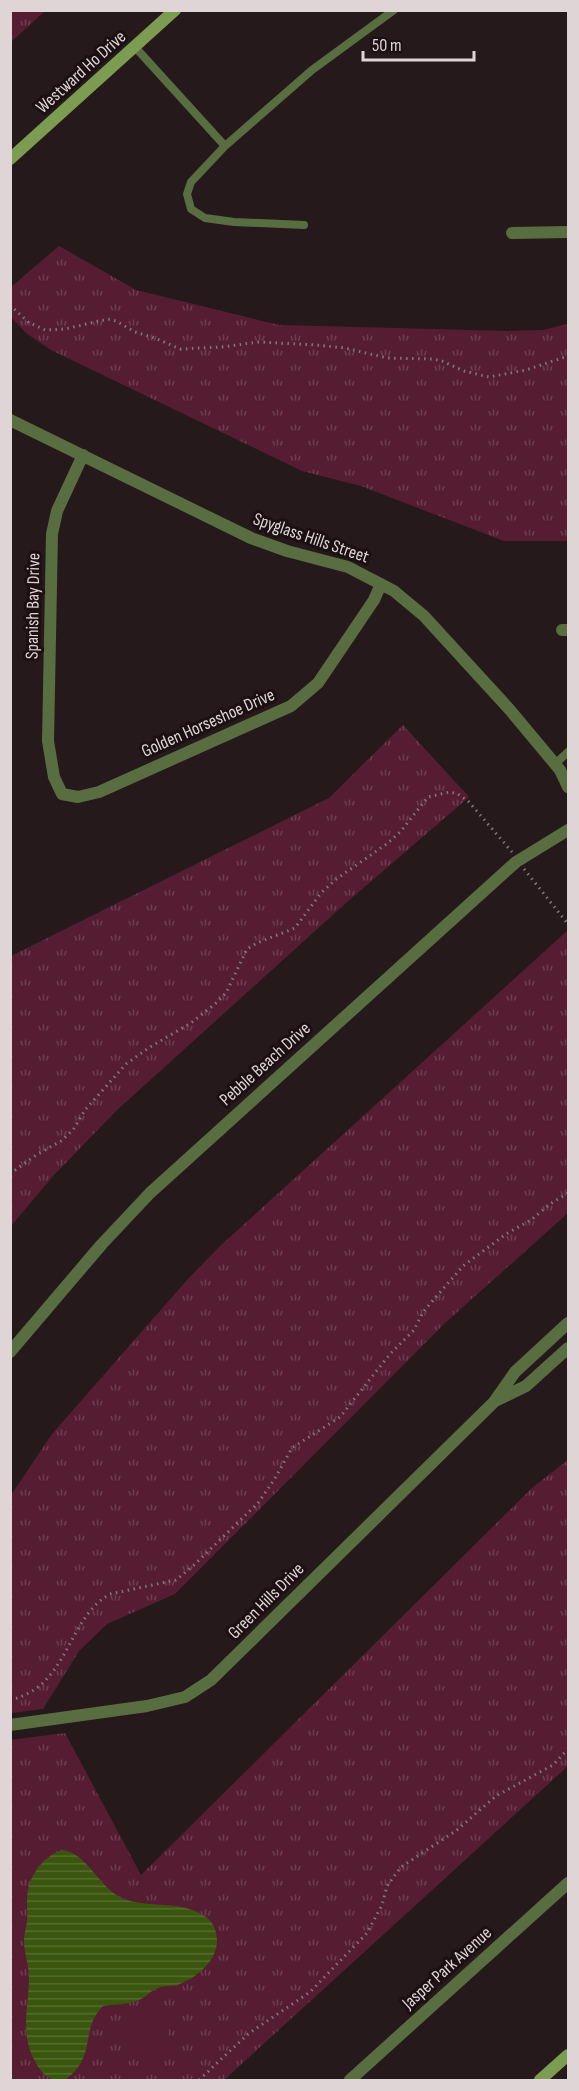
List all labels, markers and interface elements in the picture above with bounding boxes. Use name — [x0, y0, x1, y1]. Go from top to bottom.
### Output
scale bar — [363, 24, 474, 62]
street label: Westward Ho Drive — [32, 26, 130, 118]
text: 50 m — [372, 35, 402, 56]
street label: Spyglass Hills Street — [250, 508, 372, 568]
street label: Spanish Bay Drive — [22, 553, 44, 659]
street label: Golden Horseshoe Drive — [138, 684, 278, 762]
street label: Pebble Beach Drive — [215, 1018, 315, 1110]
street label: Green Hills Drive — [224, 1559, 308, 1643]
street label: Jasper Park Avenue — [397, 1922, 496, 2014]

